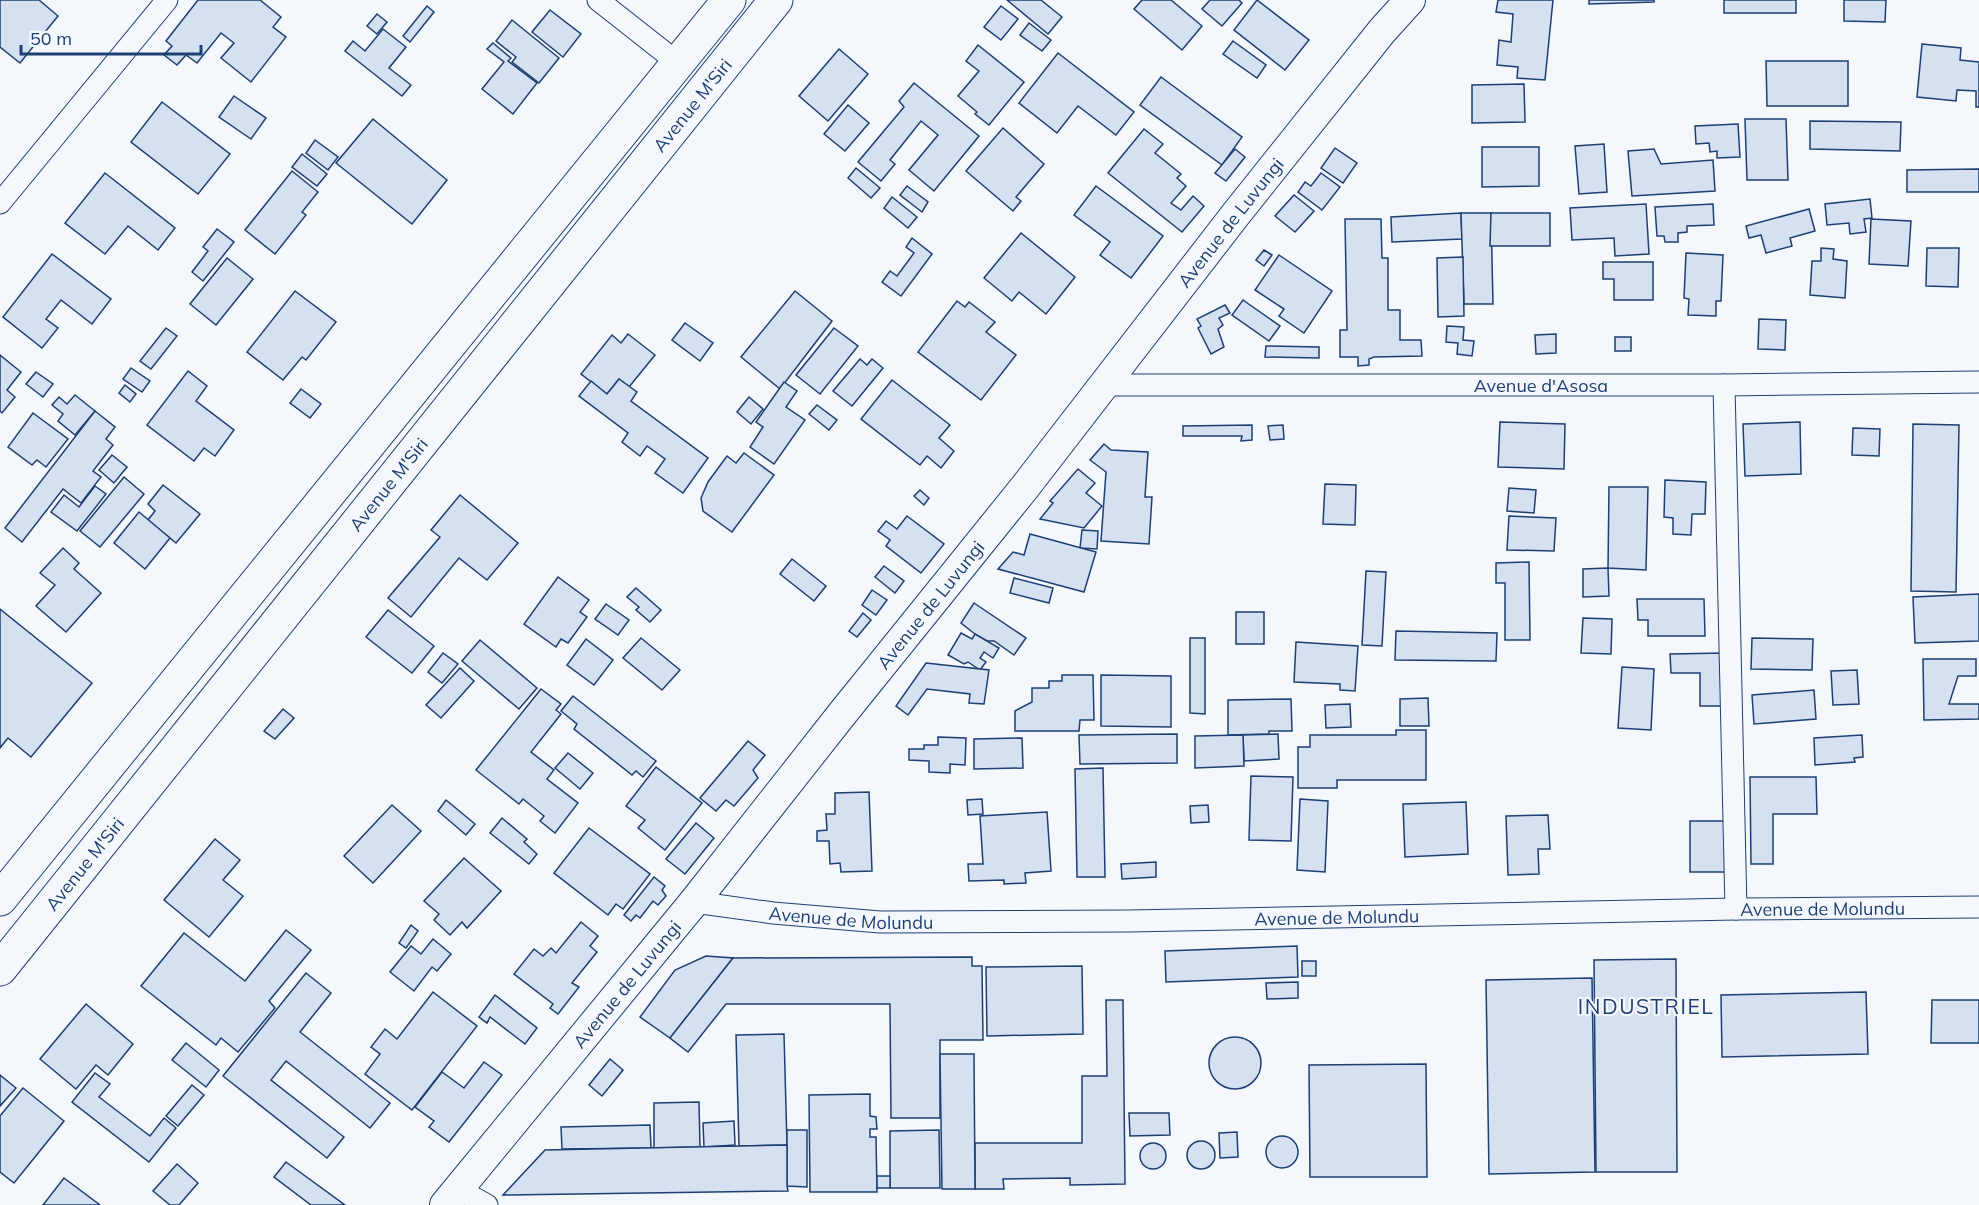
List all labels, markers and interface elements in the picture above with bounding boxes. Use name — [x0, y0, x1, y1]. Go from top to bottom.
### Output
scale bar — [21, 18, 201, 56]
text: 50 m — [30, 27, 72, 50]
street label: Avenue M'Siri — [648, 54, 736, 156]
street label: Avenue de Luvungi — [1172, 153, 1288, 292]
street label: Avenue d'Asosa — [1474, 374, 1608, 397]
street label: Avenue M'Siri — [344, 433, 433, 536]
street label: Avenue de Luvungi — [872, 536, 989, 673]
street label: Avenue M'Siri — [40, 812, 129, 915]
street label: Avenue de Molundu — [1740, 896, 1905, 920]
street label: Avenue de Molundu — [768, 901, 933, 934]
street label: Avenue de Molundu — [1254, 904, 1420, 930]
street label: Avenue de Luvungi — [567, 916, 686, 1053]
district label: INDUSTRIEL — [1578, 993, 1714, 1019]

